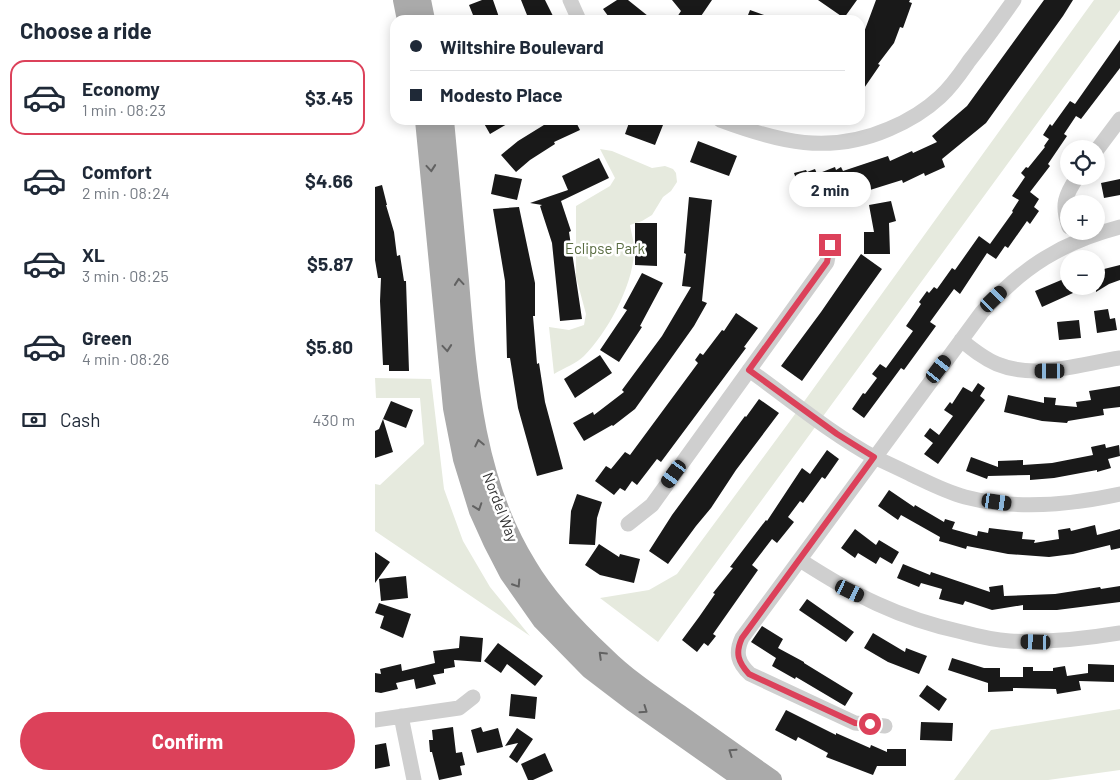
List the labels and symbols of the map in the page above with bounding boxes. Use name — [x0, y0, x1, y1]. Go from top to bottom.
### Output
one-way arrow — [425, 165, 436, 173]
callout: 2 min — [789, 172, 871, 208]
route end — [819, 234, 841, 256]
park label: Eclipse Park — [565, 239, 646, 257]
one-way arrow — [454, 277, 465, 285]
car — [977, 283, 1010, 315]
one-way arrow — [441, 344, 452, 352]
car — [923, 353, 954, 385]
car — [1035, 364, 1065, 379]
one-way arrow — [474, 438, 485, 447]
car — [659, 457, 688, 491]
street label: Nordel Way — [479, 470, 523, 545]
car — [981, 492, 1012, 512]
one-way arrow — [472, 502, 482, 510]
car — [833, 578, 866, 604]
one-way arrow — [511, 579, 520, 588]
car — [1020, 634, 1051, 650]
one-way arrow — [599, 652, 608, 661]
one-way arrow — [638, 704, 648, 713]
route start — [859, 713, 881, 735]
one-way arrow — [729, 749, 738, 758]

